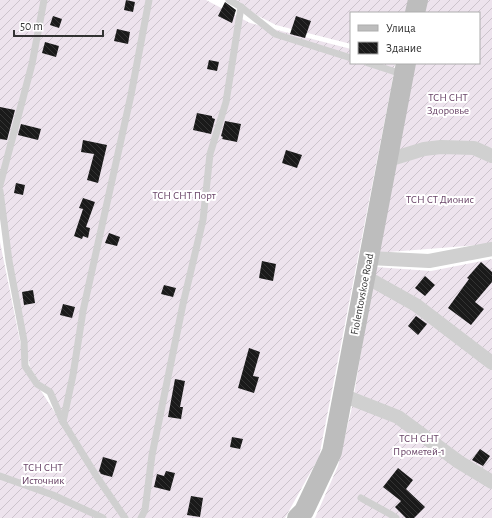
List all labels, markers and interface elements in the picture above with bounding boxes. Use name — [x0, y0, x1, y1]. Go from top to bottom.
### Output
scale bar — [14, 12, 103, 38]
legend — [350, 12, 480, 64]
text: 50 m — [20, 20, 43, 32]
text: Улица — [386, 22, 416, 34]
text: Здание — [386, 42, 422, 54]
park label: ТСН СНТ Здоровье — [427, 92, 469, 116]
park label: ТСН СНТ Порт — [152, 190, 216, 201]
park label: ТСН СТ Дионис — [406, 194, 474, 205]
street label: Fiolentovskoe Road — [349, 252, 375, 336]
park label: ТСН СНТ Прометей-1 — [393, 433, 445, 457]
park label: ТСН СНТ Источник — [22, 462, 64, 486]

